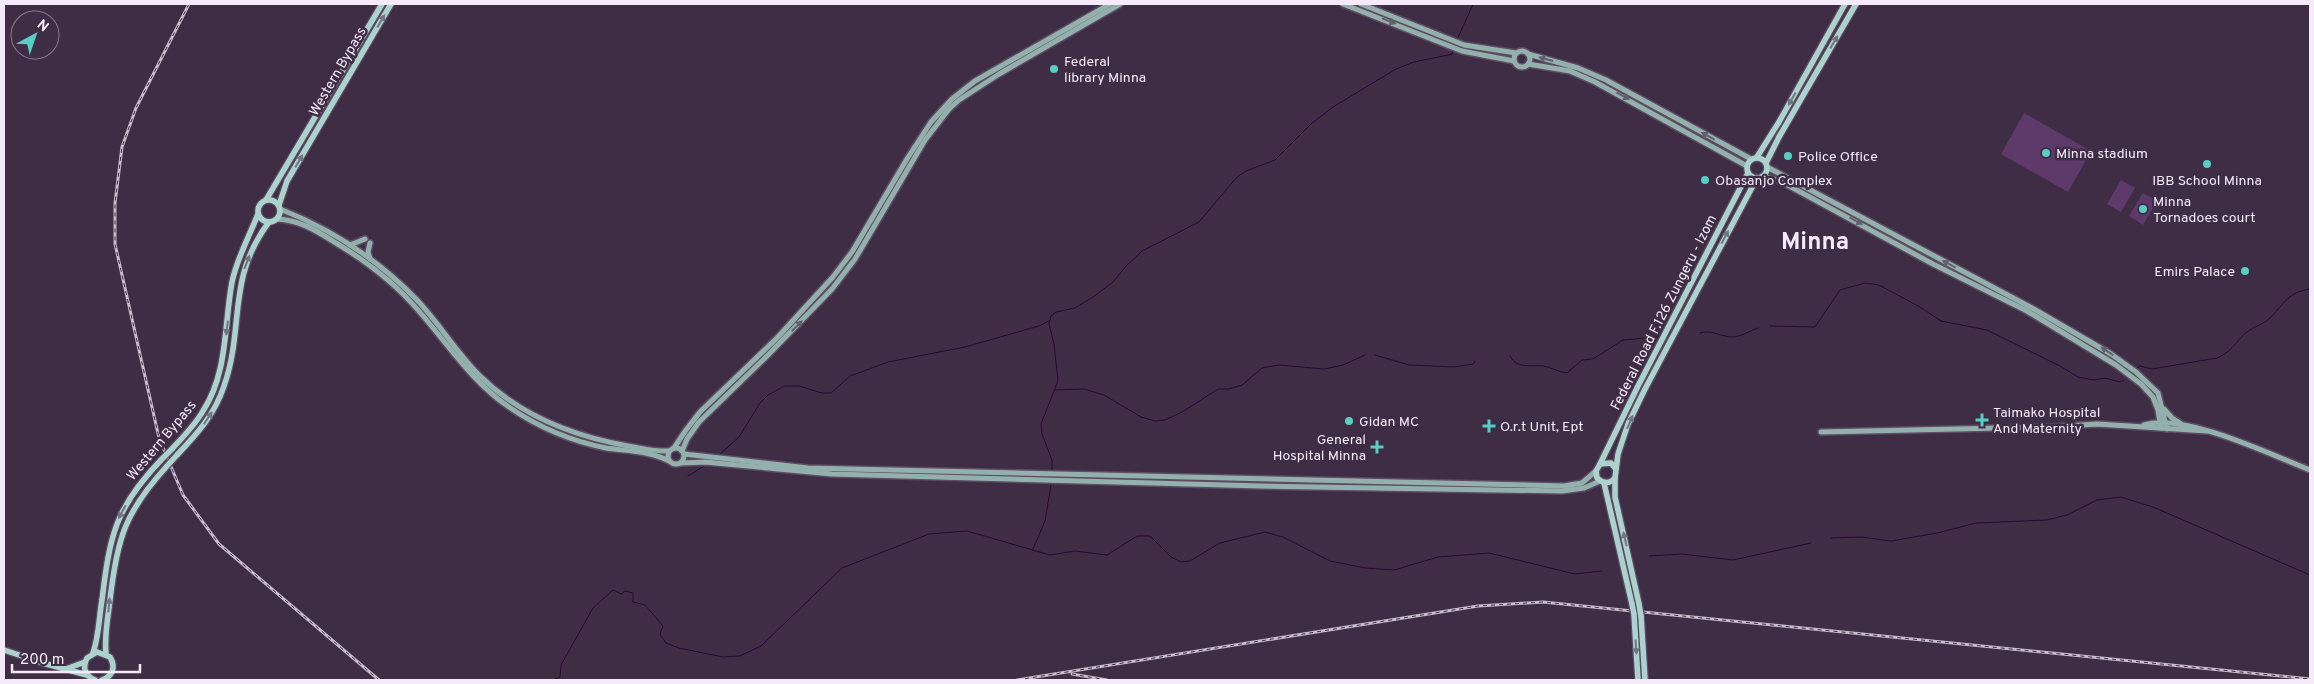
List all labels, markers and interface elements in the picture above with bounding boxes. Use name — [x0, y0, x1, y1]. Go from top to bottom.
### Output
north arrow — [10, 10, 60, 60]
one-way arrow — [376, 14, 385, 27]
text: N — [33, 16, 52, 36]
one-way arrow — [1381, 18, 1396, 26]
street label: Western Bypass — [306, 24, 371, 119]
one-way arrow — [1830, 35, 1838, 50]
place label: Federal library Minna — [1064, 54, 1146, 87]
one-way arrow — [1539, 54, 1554, 62]
marker: Federal library Minna — [1048, 63, 1060, 75]
one-way arrow — [1616, 92, 1631, 100]
one-way arrow — [1787, 93, 1796, 106]
one-way arrow — [1702, 131, 1715, 140]
place label: Minna stadium — [2056, 146, 2148, 163]
marker: Minna stadium — [2040, 147, 2052, 159]
place label: Police Office — [1798, 149, 1878, 166]
marker: Police Office — [1782, 150, 1794, 162]
one-way arrow — [295, 154, 303, 169]
marker: IBB School Minna — [2201, 158, 2213, 170]
place label: Obasanjo Complex — [1715, 173, 1832, 190]
place label: IBB School Minna — [2152, 173, 2262, 190]
marker: Obasanjo Complex — [1699, 174, 1711, 186]
place label: Minna Tornadoes court — [2153, 194, 2256, 227]
marker: Minna Tornadoes court — [2137, 203, 2149, 215]
street label: Federal Road F.126 Zungeru - Izom — [1608, 212, 1721, 413]
one-way arrow — [1848, 217, 1863, 225]
district label: Minna — [1781, 228, 1849, 258]
one-way arrow — [1721, 230, 1729, 244]
one-way arrow — [243, 254, 251, 269]
one-way arrow — [1942, 260, 1957, 268]
place label: Emirs Palace — [2154, 264, 2235, 281]
marker: Emirs Palace — [2239, 265, 2251, 277]
one-way arrow — [222, 320, 230, 336]
one-way arrow — [791, 320, 803, 332]
one-way arrow — [2100, 346, 2113, 356]
street label: Western Bypass — [124, 397, 201, 485]
place label: Taimako Hospital And Maternity — [1993, 405, 2100, 438]
one-way arrow — [204, 411, 213, 425]
marker: Taimako Hospital And Maternity — [1975, 413, 1989, 427]
place label: Gidan MC — [1359, 414, 1419, 431]
marker: Gidan MC — [1343, 415, 1355, 427]
one-way arrow — [1626, 415, 1634, 429]
marker: O.r.t Unit, Ept — [1482, 419, 1496, 433]
place label: O.r.t Unit, Ept — [1500, 419, 1583, 436]
place label: General Hospital Minna — [1273, 432, 1366, 465]
marker: General Hospital Minna — [1370, 440, 1384, 454]
one-way arrow — [118, 505, 126, 520]
one-way arrow — [1621, 532, 1629, 547]
one-way arrow — [105, 597, 113, 613]
one-way arrow — [1633, 640, 1641, 656]
scale bar — [12, 642, 140, 674]
text: 200 m — [20, 651, 65, 670]

